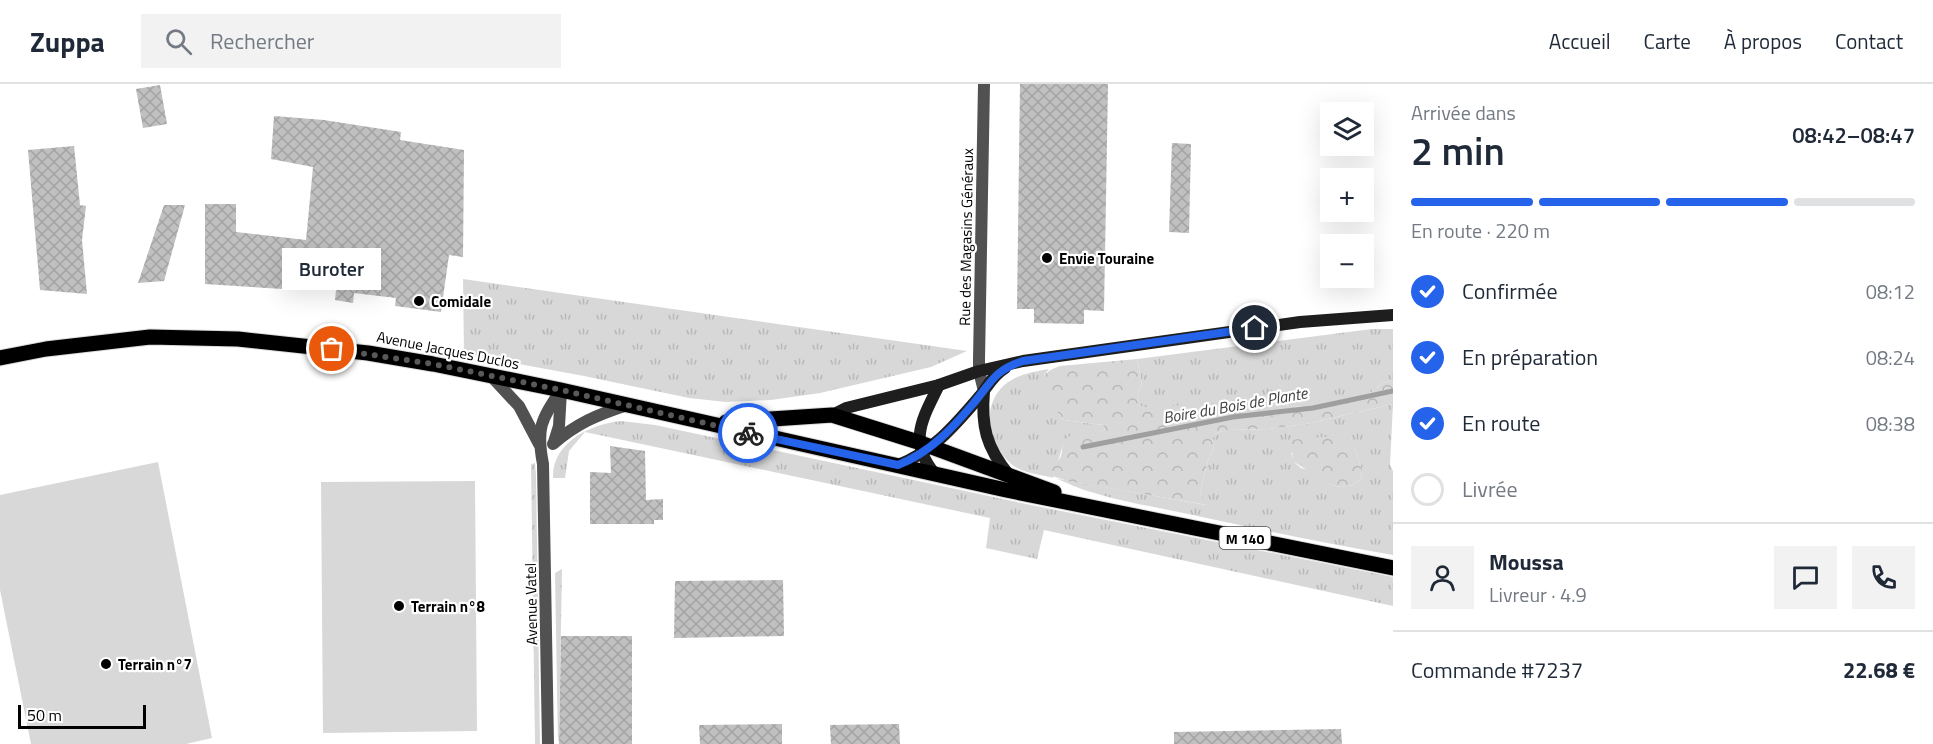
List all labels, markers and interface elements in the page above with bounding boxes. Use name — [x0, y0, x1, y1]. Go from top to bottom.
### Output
search box — [141, 14, 561, 68]
text: Zuppa — [30, 20, 105, 63]
text: Rechercher — [210, 24, 314, 58]
icon: search — [162, 25, 195, 58]
text: Accueil — [1549, 25, 1611, 57]
text: Carte — [1644, 25, 1691, 57]
text: À propos — [1724, 25, 1802, 57]
text: Contact — [1835, 25, 1903, 57]
text: Arrivée dans — [1411, 97, 1516, 128]
map controls — [1320, 102, 1374, 288]
button: layers — [1320, 102, 1374, 156]
text: 08:42–08:47 — [1792, 118, 1915, 152]
text: 2 min — [1411, 121, 1505, 180]
street label: Rue des Magasins Généraux — [953, 148, 979, 326]
button: + — [1320, 168, 1374, 222]
text: En route · 220 m — [1411, 215, 1550, 246]
button: − — [1320, 234, 1374, 288]
callout: Buroter — [282, 247, 382, 289]
place label: Envie Touraine — [1059, 247, 1154, 270]
marker: Envie Touraine — [1040, 251, 1054, 265]
text: Buroter — [299, 253, 364, 284]
text: Confirmée — [1462, 274, 1558, 308]
icon: check — [1411, 275, 1444, 308]
text: 08:12 — [1866, 276, 1915, 307]
place label: Comidale — [431, 290, 491, 313]
marker: Comidale — [412, 294, 426, 308]
pin — [1229, 302, 1280, 353]
icon: home — [1238, 311, 1271, 344]
pin — [306, 323, 357, 374]
street label: Avenue Jacques Duclos — [375, 325, 521, 375]
icon: bag — [315, 332, 348, 365]
text: En préparation — [1462, 340, 1598, 374]
icon: check — [1411, 341, 1444, 374]
text: 08:24 — [1866, 342, 1915, 373]
water label: Boire du Bois de Plante — [1161, 380, 1311, 429]
courier — [718, 403, 778, 463]
text: En route — [1462, 406, 1540, 440]
icon: check — [1411, 407, 1444, 440]
text: 08:38 — [1866, 408, 1915, 439]
icon: bike — [732, 417, 765, 450]
text: Livrée — [1462, 472, 1518, 506]
road number: M 140 — [1220, 527, 1270, 549]
text: Moussa — [1489, 545, 1564, 579]
button: person — [1411, 546, 1474, 609]
button: chat — [1774, 546, 1837, 609]
button: phone — [1852, 546, 1915, 609]
street label: Avenue Vatel — [519, 563, 543, 645]
text: Livreur · 4.9 — [1489, 579, 1587, 610]
place label: Terrain n°8 — [411, 595, 485, 618]
marker: Terrain n°8 — [392, 599, 406, 613]
place label: Terrain n°7 — [118, 653, 192, 676]
text: Commande #7237 — [1411, 653, 1583, 687]
text: 22.68 € — [1843, 653, 1915, 687]
marker: Terrain n°7 — [99, 657, 113, 671]
scale bar — [18, 702, 146, 730]
text: 50 m — [27, 703, 62, 727]

